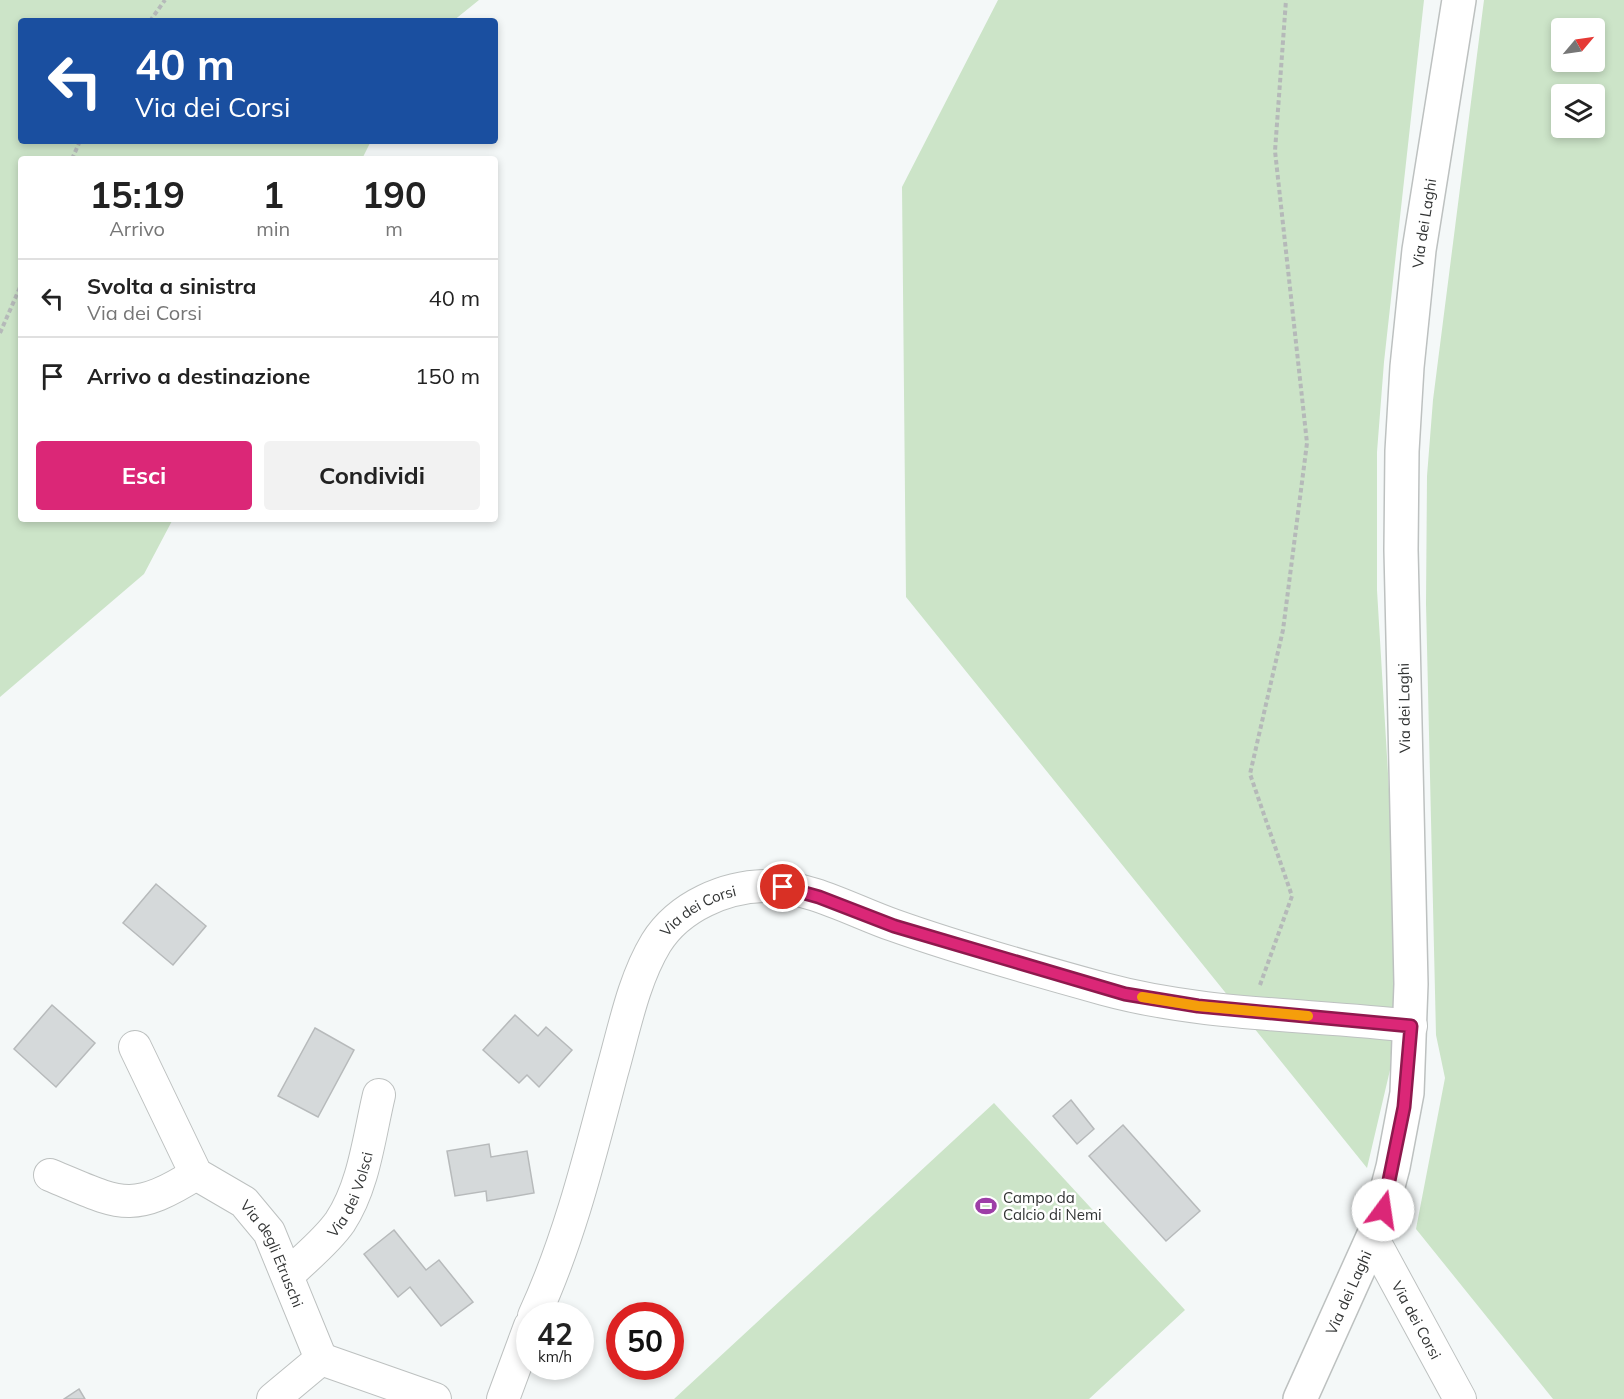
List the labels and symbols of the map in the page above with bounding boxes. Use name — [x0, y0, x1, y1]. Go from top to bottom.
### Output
north arrow — [1551, 18, 1605, 72]
street label: Via dei Laghi — [1408, 177, 1440, 269]
street label: Via dei Laghi — [1394, 663, 1414, 753]
pin — [757, 861, 808, 912]
street label: Via dei Corsi — [655, 881, 738, 940]
street label: Via dei Volsci — [323, 1150, 376, 1241]
position arrow — [1351, 1178, 1415, 1242]
place label: Campo da Calcio di Nemi — [1003, 1188, 1102, 1224]
sports icon: Campo da Calcio di Nemi — [974, 1194, 998, 1218]
street label: Via degli Etruschi — [237, 1196, 308, 1310]
street label: Via dei Laghi — [1321, 1247, 1375, 1337]
street label: Via dei Corsi — [1388, 1277, 1446, 1362]
speed limit sign: 50 — [606, 1302, 684, 1380]

